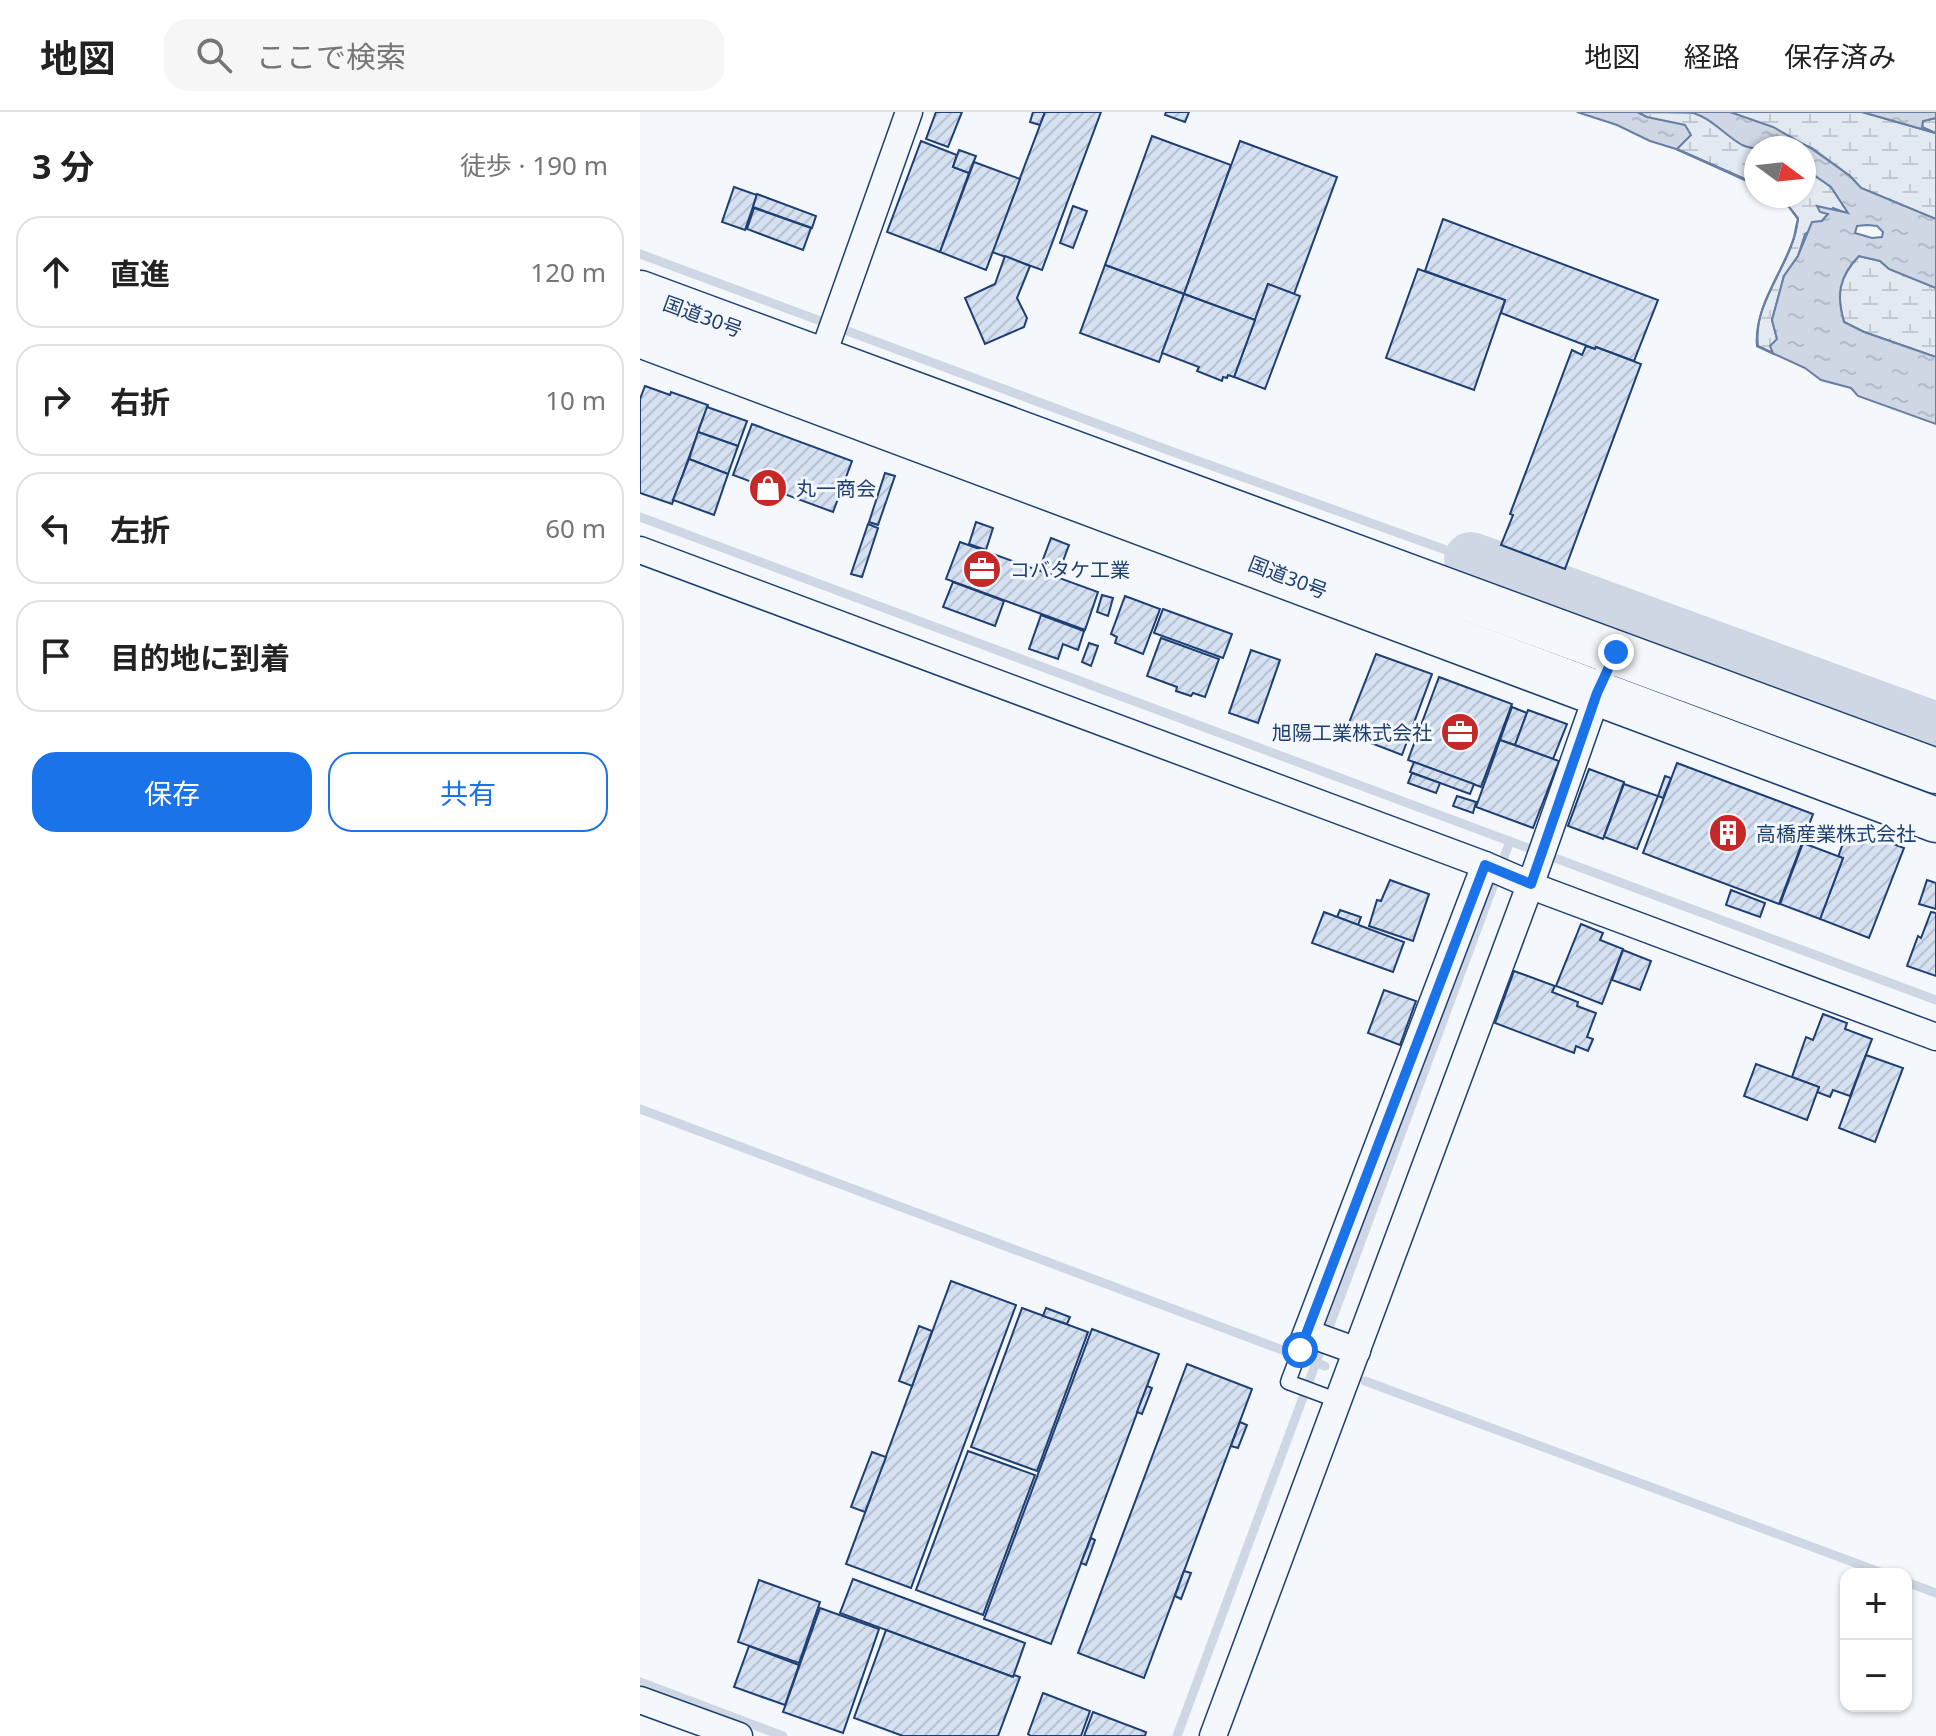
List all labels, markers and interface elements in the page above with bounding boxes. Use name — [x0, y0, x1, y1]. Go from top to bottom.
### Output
search box — [164, 19, 724, 91]
text: 地図 — [40, 31, 116, 83]
icon: search — [192, 33, 236, 77]
text: ここで検索 — [256, 36, 406, 77]
text: 地図 — [1584, 37, 1640, 75]
text: 経路 — [1684, 37, 1740, 75]
text: 保存済み — [1784, 37, 1896, 75]
north arrow — [1744, 136, 1816, 208]
text: 3 分 — [32, 143, 94, 189]
text: 徒歩 · 190 m — [460, 147, 608, 183]
icon: ahead — [34, 250, 78, 294]
text: 直進 — [110, 253, 170, 294]
text: 120 m — [530, 254, 606, 290]
street label: 国道30号 — [659, 289, 747, 343]
icon: right — [34, 378, 78, 422]
text: 右折 — [110, 381, 170, 422]
text: 10 m — [545, 382, 606, 418]
shop icon: 丸一商会 — [747, 467, 789, 509]
place label: 丸一商会 — [796, 475, 876, 502]
icon: left — [34, 506, 78, 550]
text: 左折 — [110, 509, 170, 550]
text: 60 m — [545, 510, 606, 546]
office icon: コバタケ工業 — [961, 548, 1003, 590]
street label: 国道30号 — [1244, 550, 1332, 604]
place label: コバタケ工業 — [1010, 556, 1130, 583]
icon: arrive — [34, 634, 78, 678]
route end — [1598, 634, 1634, 670]
text: 目的地に到着 — [110, 637, 290, 678]
office icon: 旭陽工業株式会社 — [1439, 711, 1481, 753]
place label: 旭陽工業株式会社 — [1272, 719, 1432, 746]
button: 保存 — [32, 752, 312, 832]
button: 共有 — [328, 752, 608, 832]
building icon: 高橋産業株式会社 — [1707, 812, 1749, 854]
place label: 高橋産業株式会社 — [1756, 820, 1916, 847]
route start — [1282, 1332, 1318, 1368]
map controls — [1840, 1568, 1912, 1712]
button: + — [1840, 1568, 1912, 1640]
button: − — [1840, 1640, 1912, 1712]

